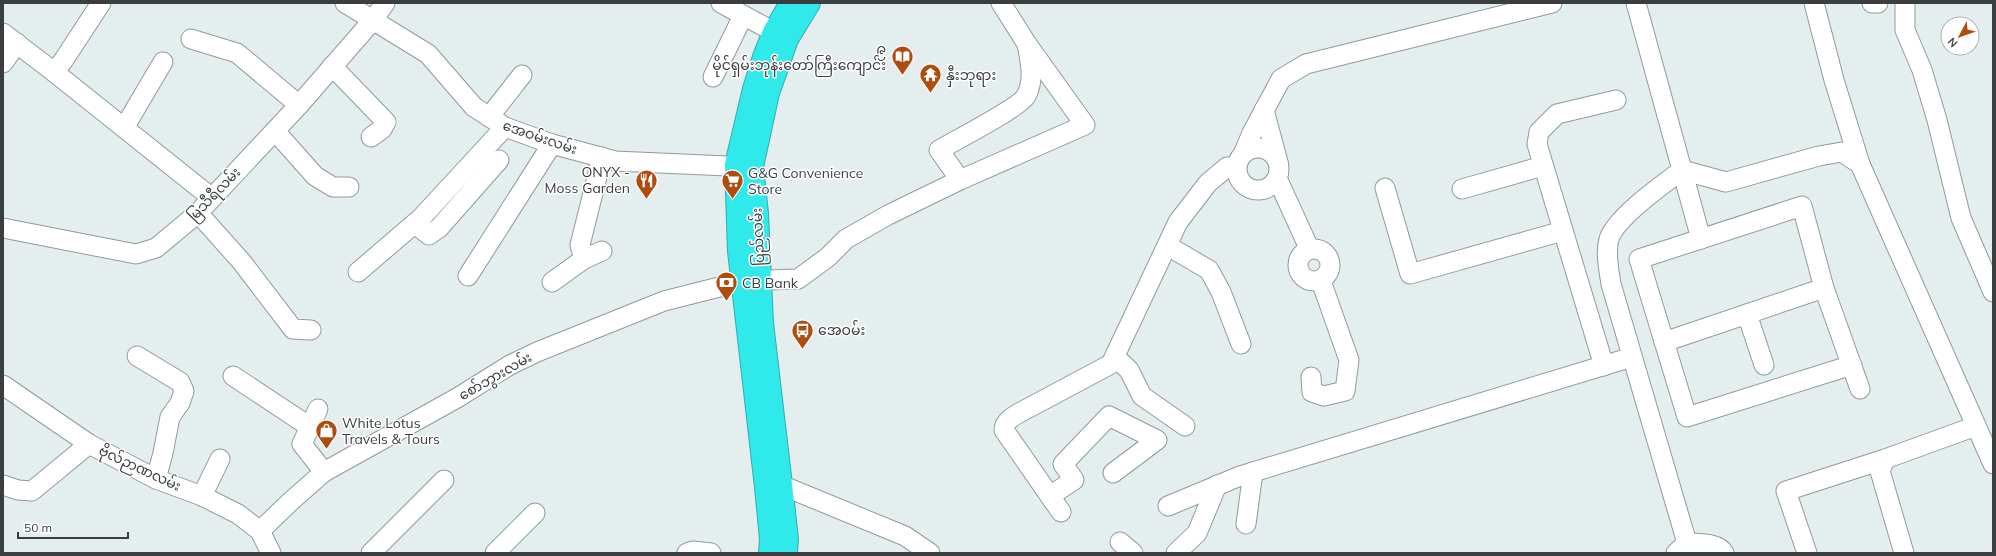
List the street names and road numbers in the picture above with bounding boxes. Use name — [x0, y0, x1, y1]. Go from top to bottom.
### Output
street label: အေဝမ်းလမ်း — [500, 115, 580, 158]
street label: မြသီရီလမ်း — [183, 163, 246, 227]
street label: ပြည်လမ်း — [746, 207, 772, 267]
street label: စော်ဘွားလမ်း — [455, 347, 536, 406]
street label: ဗိုလ်ဉာဏလမ်း — [95, 440, 184, 498]

